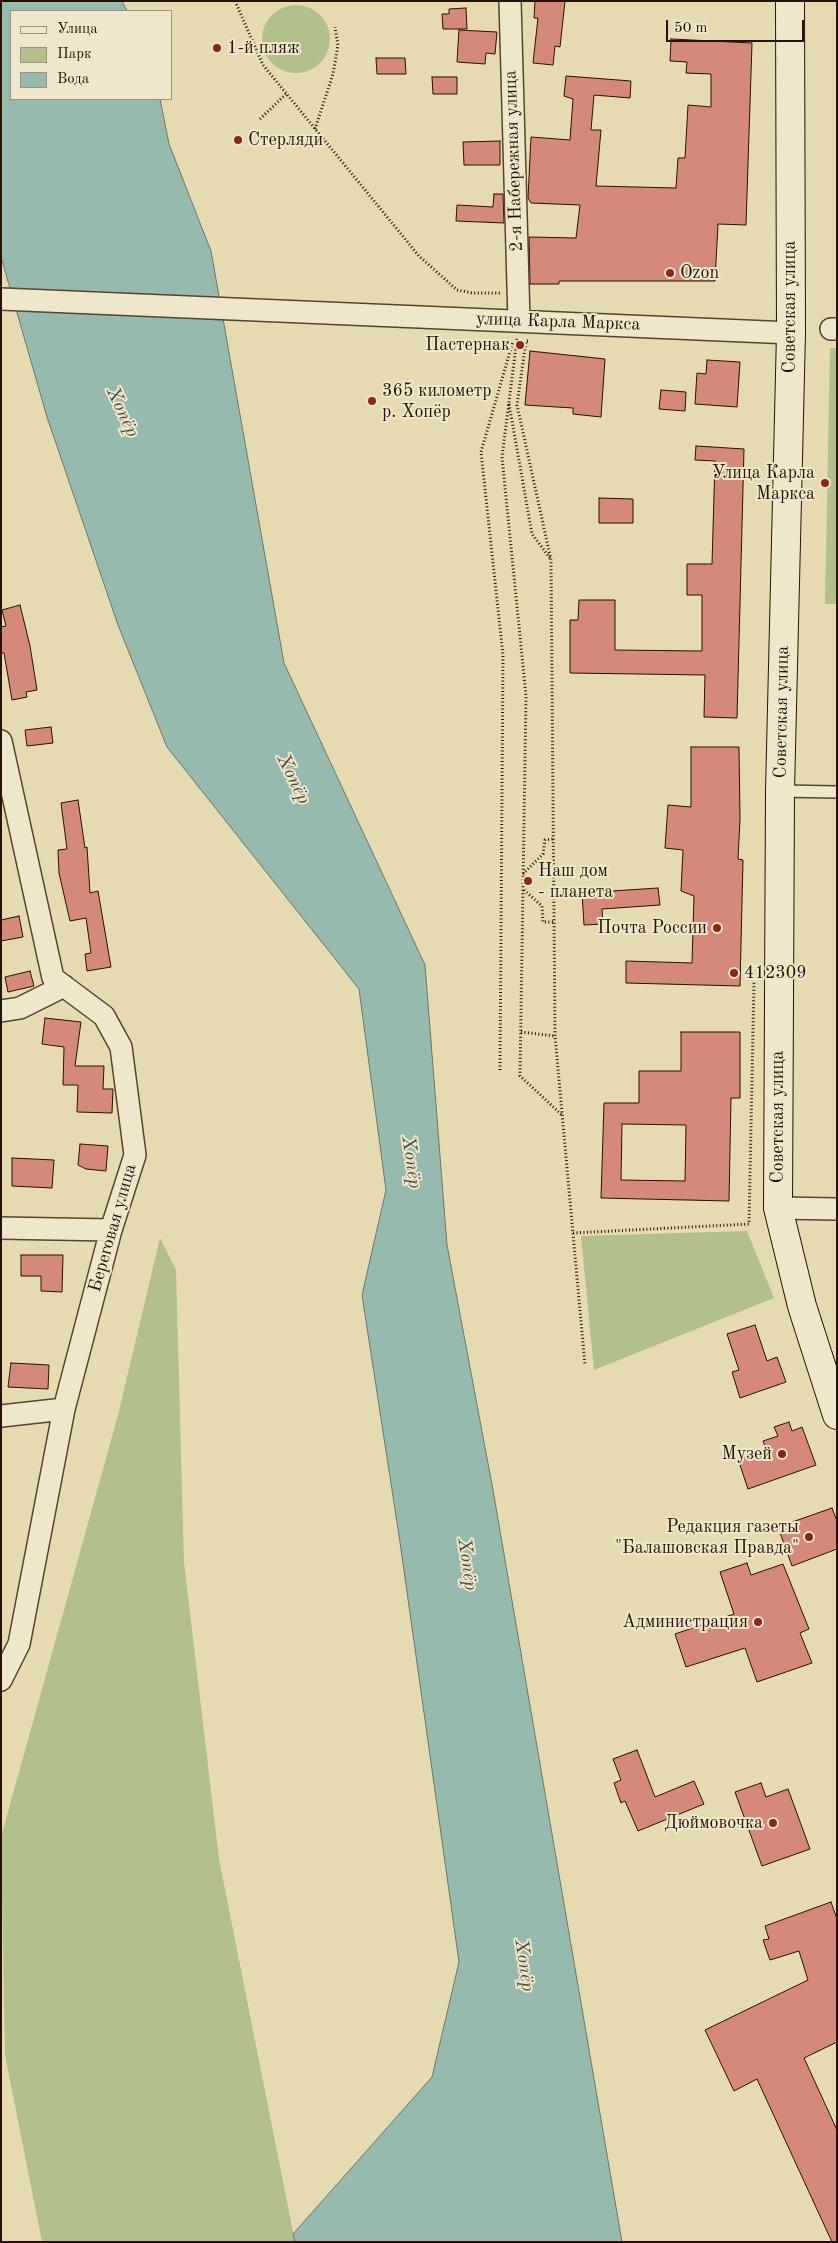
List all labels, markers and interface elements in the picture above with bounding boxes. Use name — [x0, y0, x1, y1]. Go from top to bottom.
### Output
legend — [10, 10, 172, 100]
scale bar — [668, 10, 806, 42]
text: 50 m — [674, 21, 708, 36]
text: Улица — [57, 22, 98, 37]
place label: 1-й пляж — [227, 37, 300, 59]
marker: 1-й пляж — [211, 42, 223, 54]
text: Парк — [57, 47, 92, 62]
street label: 2-я Набережная улица — [500, 70, 528, 252]
text: Вода — [57, 72, 89, 87]
place label: Стерляди — [248, 129, 323, 151]
marker: Стерляди — [232, 134, 244, 146]
street label: Советская улица — [779, 241, 801, 373]
place label: Ozon — [680, 262, 719, 284]
marker: Ozon — [664, 267, 676, 279]
street label: улица Карла Маркса — [475, 308, 641, 336]
place label: Пастернак — [425, 334, 510, 356]
marker: Пастернак — [514, 339, 526, 351]
place label: 365 километр р. Хопёр — [382, 380, 492, 422]
water label: Хопёр — [100, 383, 144, 441]
marker: 365 километр р. Хопёр — [366, 395, 378, 407]
place label: Улица Карла Маркса — [712, 462, 815, 504]
marker: Улица Карла Маркса — [819, 477, 831, 489]
street label: Советская улица — [770, 646, 794, 778]
water label: Хопёр — [271, 750, 315, 808]
place label: Наш дом - планета — [538, 860, 613, 902]
marker: Наш дом - планета — [522, 875, 534, 887]
place label: Почта России — [597, 917, 707, 939]
marker: Почта России — [711, 922, 723, 934]
place label: 412309 — [744, 962, 807, 984]
marker: 412309 — [728, 967, 740, 979]
street label: Советская улица — [767, 1051, 789, 1183]
water label: Хопёр — [396, 1134, 426, 1190]
street label: Береговая улица — [84, 1161, 142, 1295]
place label: Музей — [722, 1443, 772, 1465]
marker: Музей — [776, 1448, 788, 1460]
place label: Редакция газеты "Балашовская Правда" — [615, 1516, 799, 1558]
marker: Редакция газеты "Балашовская Правда" — [803, 1531, 815, 1543]
water label: Хопёр — [452, 1536, 482, 1592]
place label: Администрация — [622, 1611, 748, 1633]
marker: Администрация — [752, 1616, 764, 1628]
place label: Дюймовочка — [664, 1812, 763, 1834]
marker: Дюймовочка — [767, 1817, 779, 1829]
water label: Хопёр — [509, 1937, 539, 1993]

